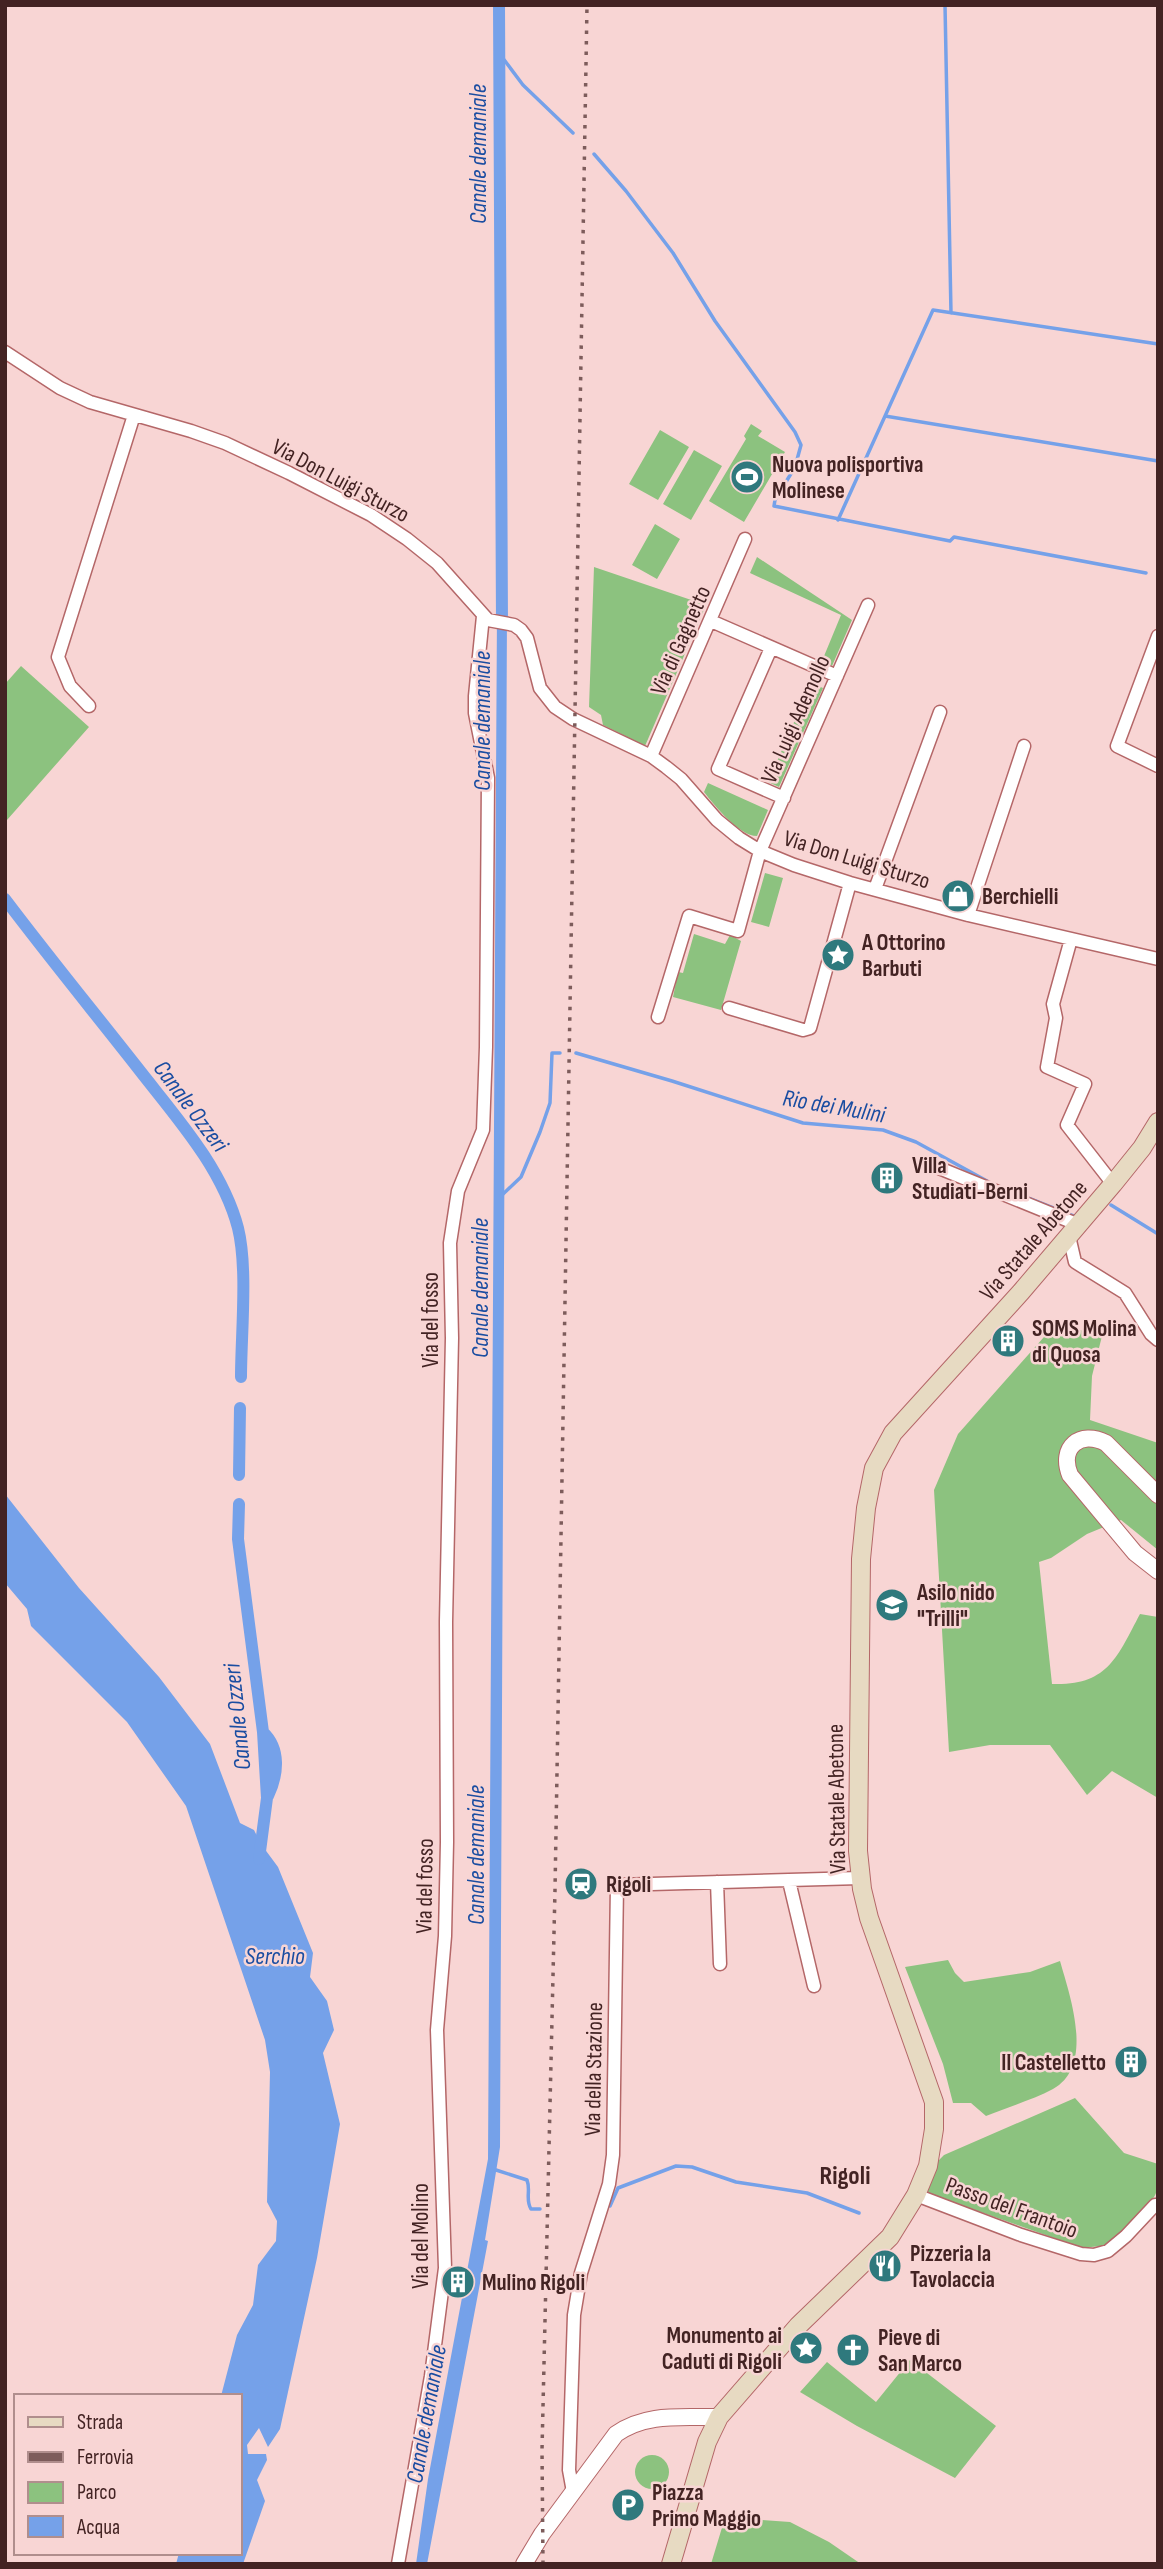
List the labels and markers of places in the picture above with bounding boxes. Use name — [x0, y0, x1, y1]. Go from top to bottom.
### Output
place label: Nuova polisportiva Molinese — [772, 451, 923, 505]
sports icon: Nuova polisportiva Molinese — [728, 458, 766, 496]
shop icon: Berchielli — [939, 877, 977, 915]
place label: Berchielli — [982, 883, 1058, 911]
place label: A Ottorino Barbuti — [861, 929, 946, 983]
place icon: A Ottorino Barbuti — [819, 936, 857, 974]
place label: Villa Studiati-Berni — [912, 1152, 1028, 1206]
building icon: Villa Studiati-Berni — [868, 1159, 906, 1197]
place label: SOMS Molina di Quosa — [1032, 1315, 1137, 1369]
building icon: SOMS Molina di Quosa — [989, 1322, 1027, 1360]
place label: Asilo nido "Trilli" — [916, 1579, 995, 1633]
school or university icon: Asilo nido "Trilli" — [873, 1586, 911, 1624]
station icon: Rigoli — [562, 1865, 600, 1903]
place label: Rigoli — [606, 1871, 651, 1899]
building icon: Il Castelletto — [1112, 2043, 1150, 2081]
place label: Il Castelletto — [1001, 2049, 1106, 2077]
place label: Pizzeria la Tavolaccia — [910, 2240, 995, 2294]
restaurant icon: Pizzeria la Tavolaccia — [866, 2247, 904, 2285]
building icon: Mulino Rigoli — [439, 2263, 477, 2301]
place label: Mulino Rigoli — [482, 2269, 585, 2297]
place label: Monumento ai Caduti di Rigoli — [662, 2322, 782, 2376]
place label: Pieve di San Marco — [878, 2324, 962, 2378]
place icon: Monumento ai Caduti di Rigoli — [787, 2329, 825, 2367]
church icon: Pieve di San Marco — [834, 2331, 872, 2369]
place label: Piazza Primo Maggio — [652, 2479, 761, 2533]
parking icon: Piazza Primo Maggio — [609, 2486, 647, 2524]

